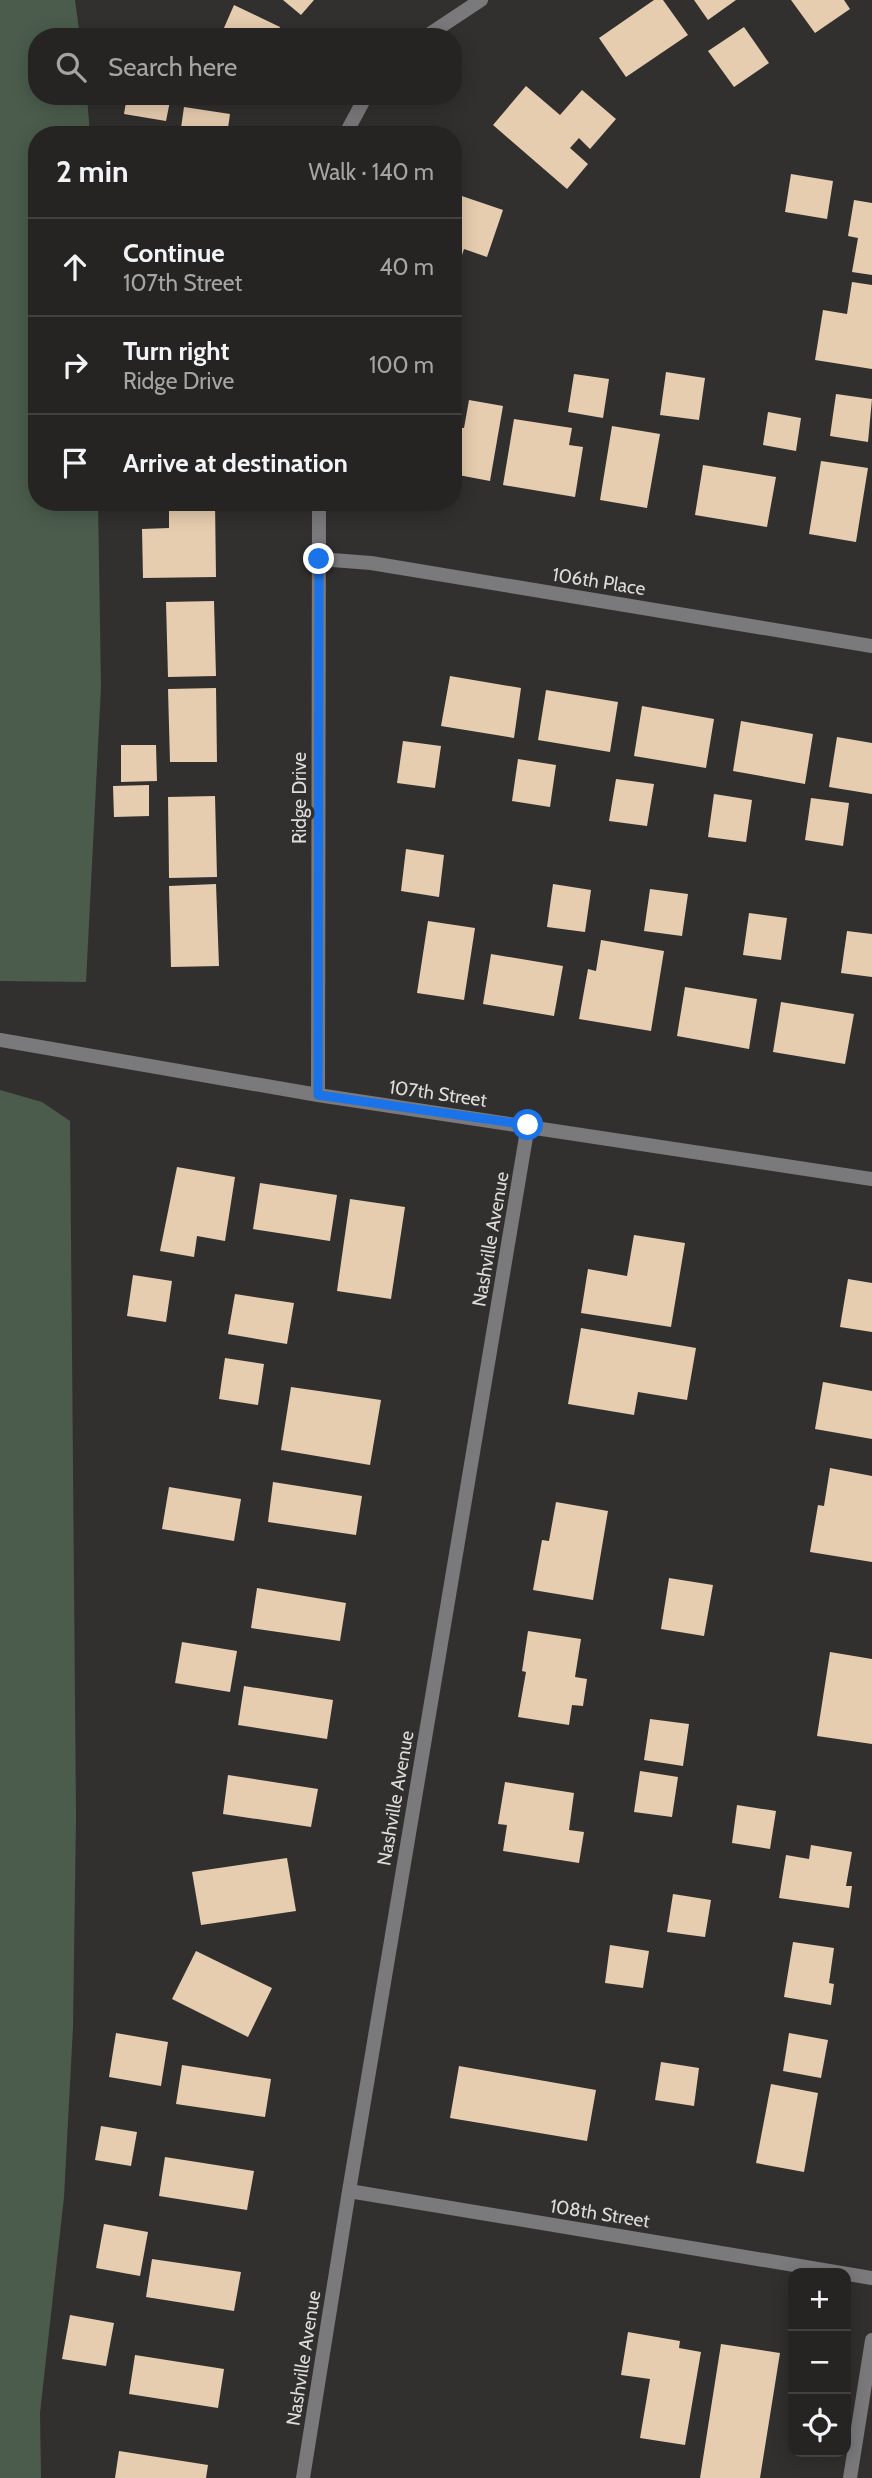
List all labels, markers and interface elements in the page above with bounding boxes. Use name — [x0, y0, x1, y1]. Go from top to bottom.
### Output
search box — [28, 28, 462, 105]
icon: search — [52, 48, 90, 86]
text: Search here — [108, 51, 237, 83]
text: 2 min — [56, 153, 128, 190]
text: Walk · 140 m — [308, 158, 434, 186]
text: Continue — [123, 237, 225, 269]
icon: ahead — [56, 248, 94, 286]
text: 40 m — [379, 253, 434, 281]
text: 107th Street — [123, 269, 242, 297]
text: Turn right — [123, 335, 229, 367]
icon: right — [56, 346, 94, 384]
text: 100 m — [369, 351, 434, 379]
text: Ridge Drive — [123, 367, 234, 395]
icon: arrive — [56, 444, 94, 482]
text: Arrive at destination — [123, 447, 348, 479]
route end — [303, 543, 334, 574]
street label: 106th Place — [551, 563, 647, 600]
street label: Ridge Drive — [288, 752, 311, 844]
street label: 107th Street — [387, 1075, 489, 1112]
route start — [512, 1109, 543, 1140]
street label: Nashville Avenue — [467, 1170, 514, 1308]
street label: Nashville Avenue — [372, 1729, 419, 1867]
street label: 108th Street — [548, 2194, 652, 2233]
map controls — [788, 2268, 851, 2457]
button: + — [788, 2268, 851, 2331]
street label: Nashville Avenue — [281, 2288, 326, 2427]
button: − — [788, 2331, 851, 2394]
button: locate — [788, 2394, 851, 2457]

